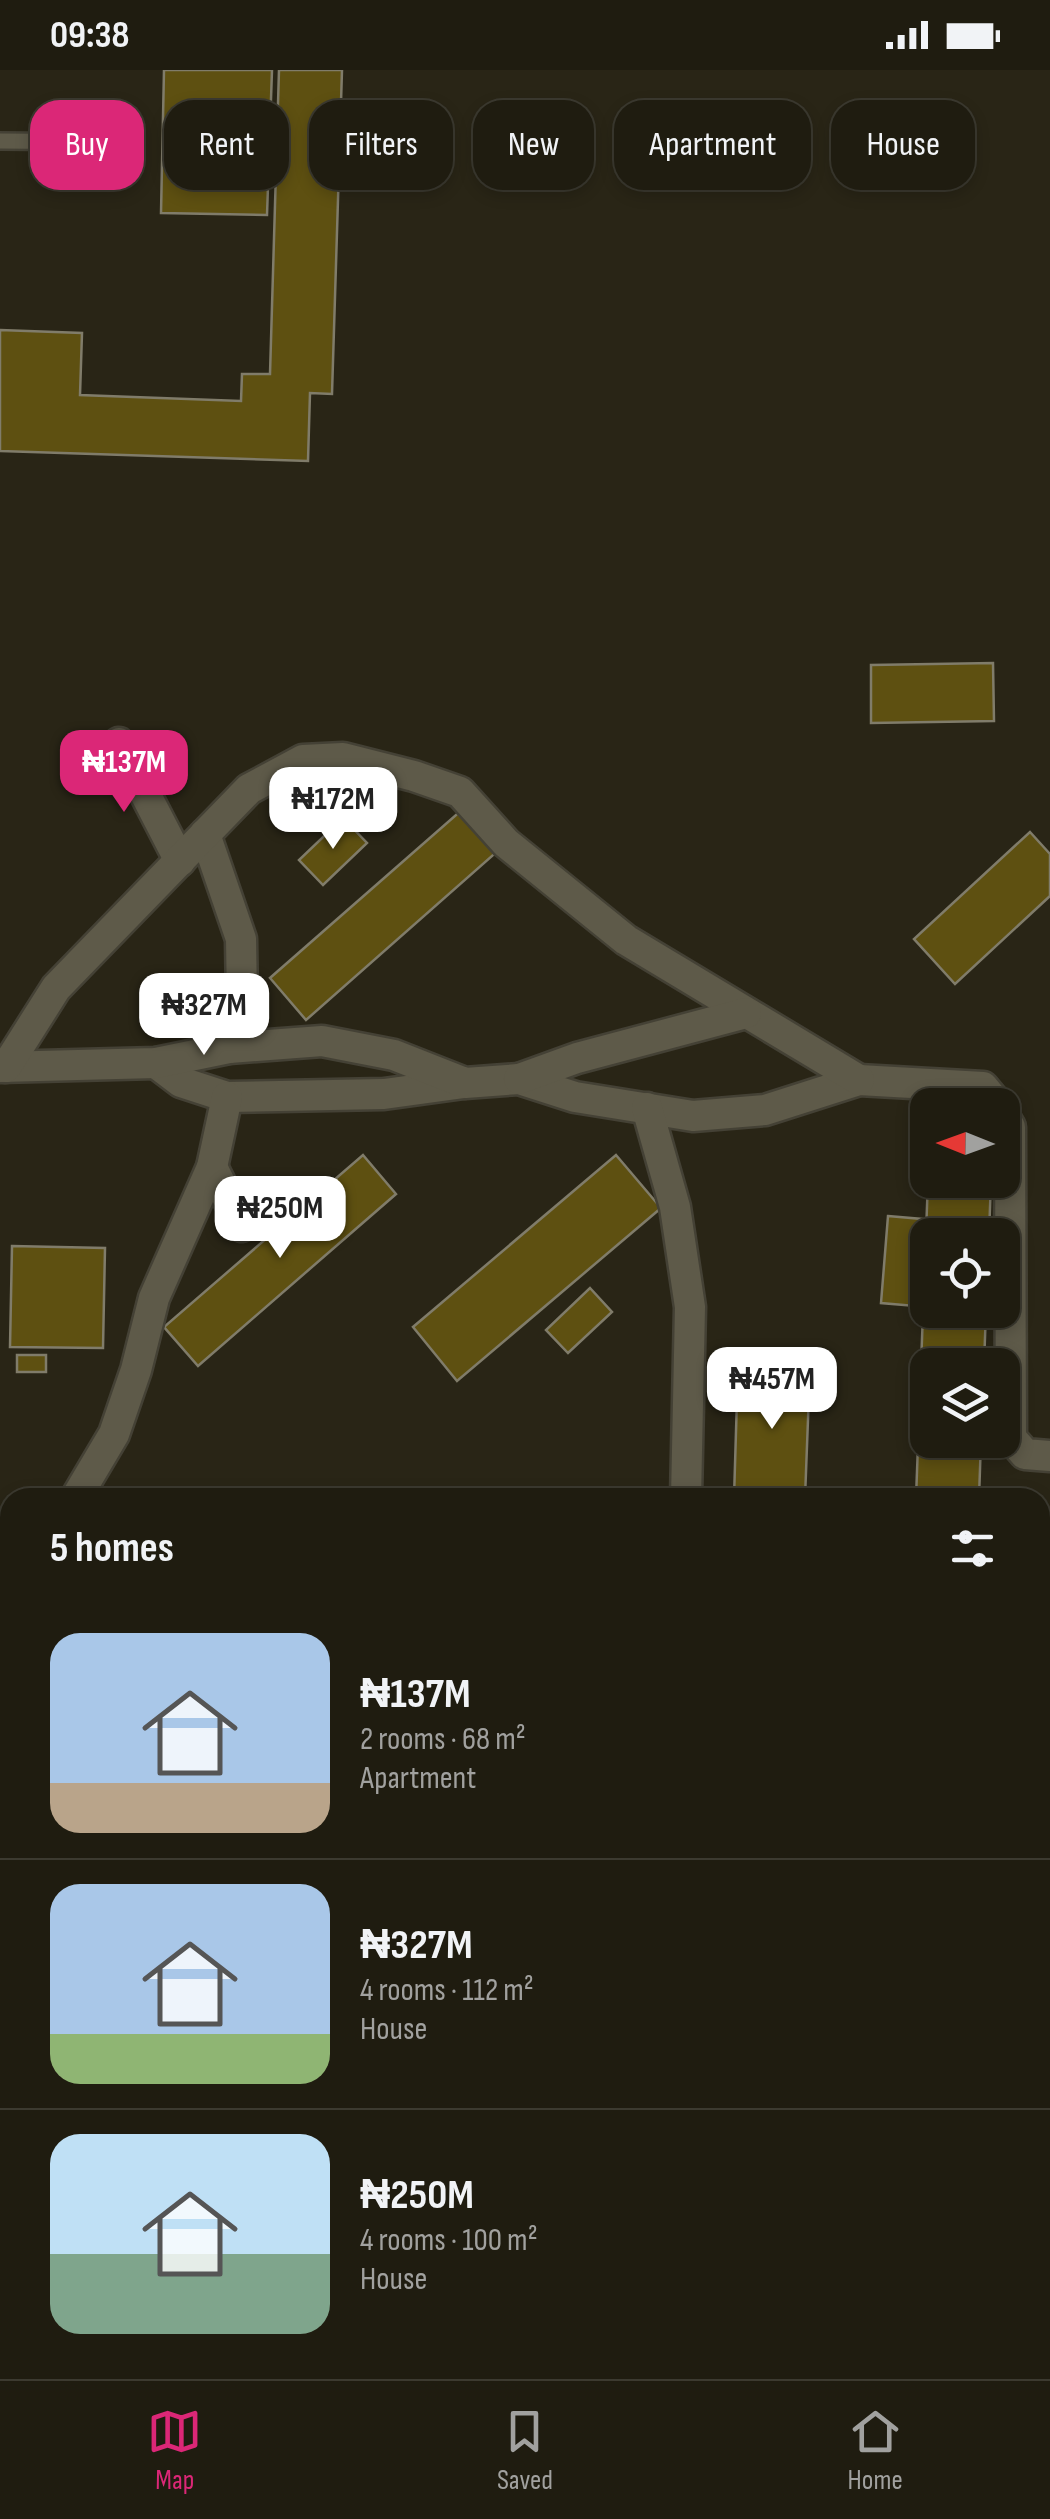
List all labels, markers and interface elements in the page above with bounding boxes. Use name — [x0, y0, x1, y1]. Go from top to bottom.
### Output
text: 09:38 — [50, 13, 130, 58]
chip: Buy — [30, 100, 144, 190]
chip: Rent — [164, 100, 289, 190]
chip: Filters — [309, 100, 453, 190]
chip: New — [473, 100, 594, 190]
chip: Apartment — [614, 100, 811, 190]
chip: House — [831, 100, 975, 190]
pin: ₦137M — [54, 730, 194, 815]
text: ₦137M — [82, 743, 166, 782]
pin: ₦172M — [263, 767, 403, 852]
text: ₦172M — [291, 780, 375, 819]
pin: ₦327M — [134, 973, 274, 1058]
text: ₦327M — [161, 986, 247, 1025]
north arrow — [910, 1088, 1020, 1198]
map controls — [910, 1088, 1020, 1458]
pin: ₦250M — [210, 1176, 350, 1261]
text: ₦250M — [237, 1189, 323, 1228]
button: locate — [910, 1218, 1020, 1328]
pin: ₦457M — [702, 1347, 842, 1432]
button: layers — [910, 1348, 1020, 1458]
text: ₦457M — [729, 1360, 815, 1399]
icon: filters — [945, 1521, 1000, 1576]
text: 5 homes — [50, 1523, 174, 1574]
text: ₦137M — [360, 1669, 470, 1720]
icon: home — [130, 1673, 250, 1793]
text: 2 rooms · 68 m² — [360, 1720, 526, 1759]
text: Apartment — [360, 1759, 476, 1798]
text: ₦327M — [360, 1920, 472, 1971]
icon: home — [130, 1924, 250, 2044]
text: 4 rooms · 112 m² — [360, 1971, 534, 2010]
text: House — [360, 2010, 427, 2049]
text: ₦250M — [360, 2170, 474, 2221]
icon: home — [130, 2174, 250, 2294]
text: 4 rooms · 100 m² — [360, 2221, 538, 2260]
text: House — [360, 2260, 427, 2299]
tab: Map — [147, 2404, 202, 2497]
tab: Saved — [497, 2404, 553, 2497]
tab: Home — [848, 2404, 903, 2497]

